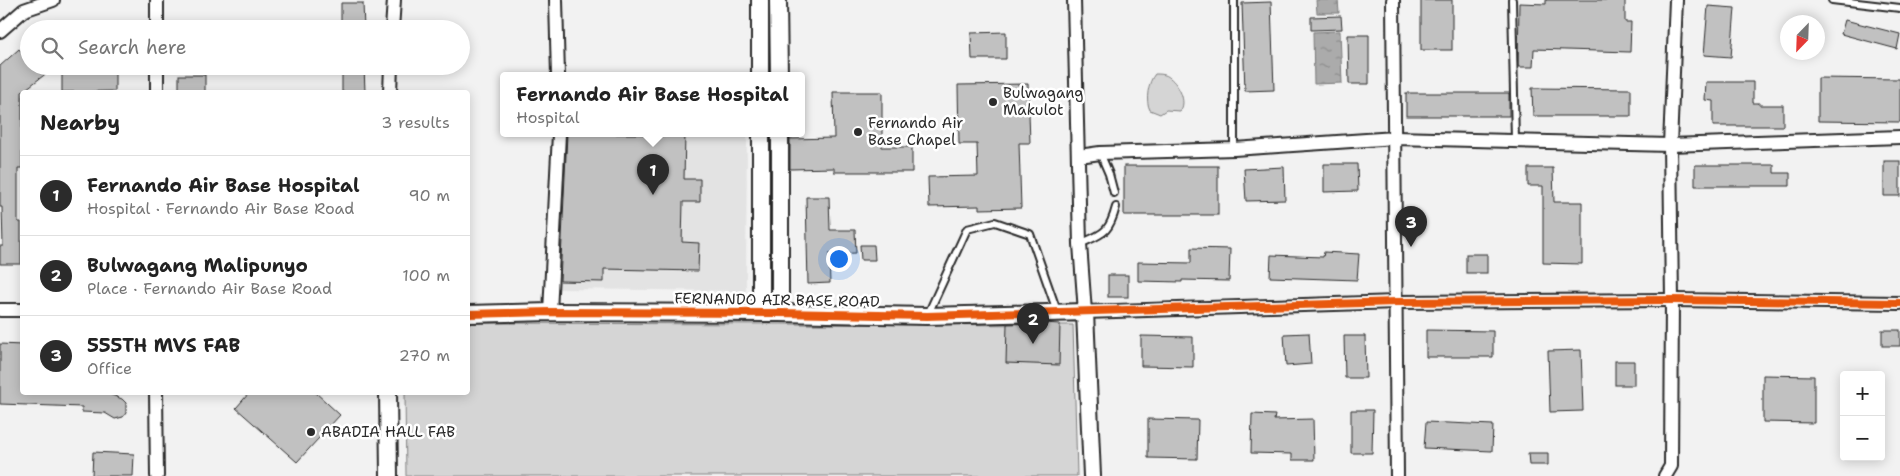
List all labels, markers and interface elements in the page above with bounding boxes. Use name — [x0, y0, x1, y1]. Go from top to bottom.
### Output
north arrow — [1780, 15, 1825, 60]
search box — [20, 20, 470, 75]
icon: search — [38, 34, 66, 62]
text: Search here — [78, 35, 187, 60]
popup — [500, 72, 805, 137]
text: Fernando Air Base Hospital — [516, 82, 789, 107]
place label: Bulwagang Makulot — [1003, 83, 1083, 120]
marker: Bulwagang Makulot — [987, 96, 999, 108]
text: Hospital — [516, 107, 579, 128]
text: Nearby — [40, 109, 120, 137]
text: 3 results — [381, 112, 450, 133]
place label: Fernando Air Base Chapel — [868, 113, 963, 150]
marker: Fernando Air Base Chapel — [852, 126, 864, 138]
pin: 1 — [637, 154, 669, 195]
text: Fernando Air Base Hospital — [87, 173, 360, 198]
text: 1 — [52, 185, 60, 206]
text: 90 m — [409, 185, 450, 206]
text: Hospital · Fernando Air Base Road — [87, 198, 355, 219]
pin: 3 — [1395, 206, 1427, 247]
your location — [826, 246, 852, 272]
text: Bulwagang Malipunyo — [87, 253, 308, 278]
text: 2 — [50, 265, 62, 286]
text: 100 m — [402, 265, 450, 286]
text: Place · Fernando Air Base Road — [87, 278, 332, 299]
street label: FERNANDO AIR BASE ROAD — [674, 288, 880, 312]
pin: 2 — [1017, 303, 1049, 344]
text: 555TH MVS FAB — [87, 333, 240, 358]
text: 3 — [50, 345, 62, 366]
text: 270 m — [399, 345, 450, 366]
text: Office — [87, 358, 132, 379]
map controls — [1840, 371, 1885, 461]
button: + — [1840, 371, 1885, 416]
button: − — [1840, 416, 1885, 461]
place label: ABADIA HALL FAB — [321, 422, 455, 442]
marker: ABADIA HALL FAB — [305, 426, 317, 438]

